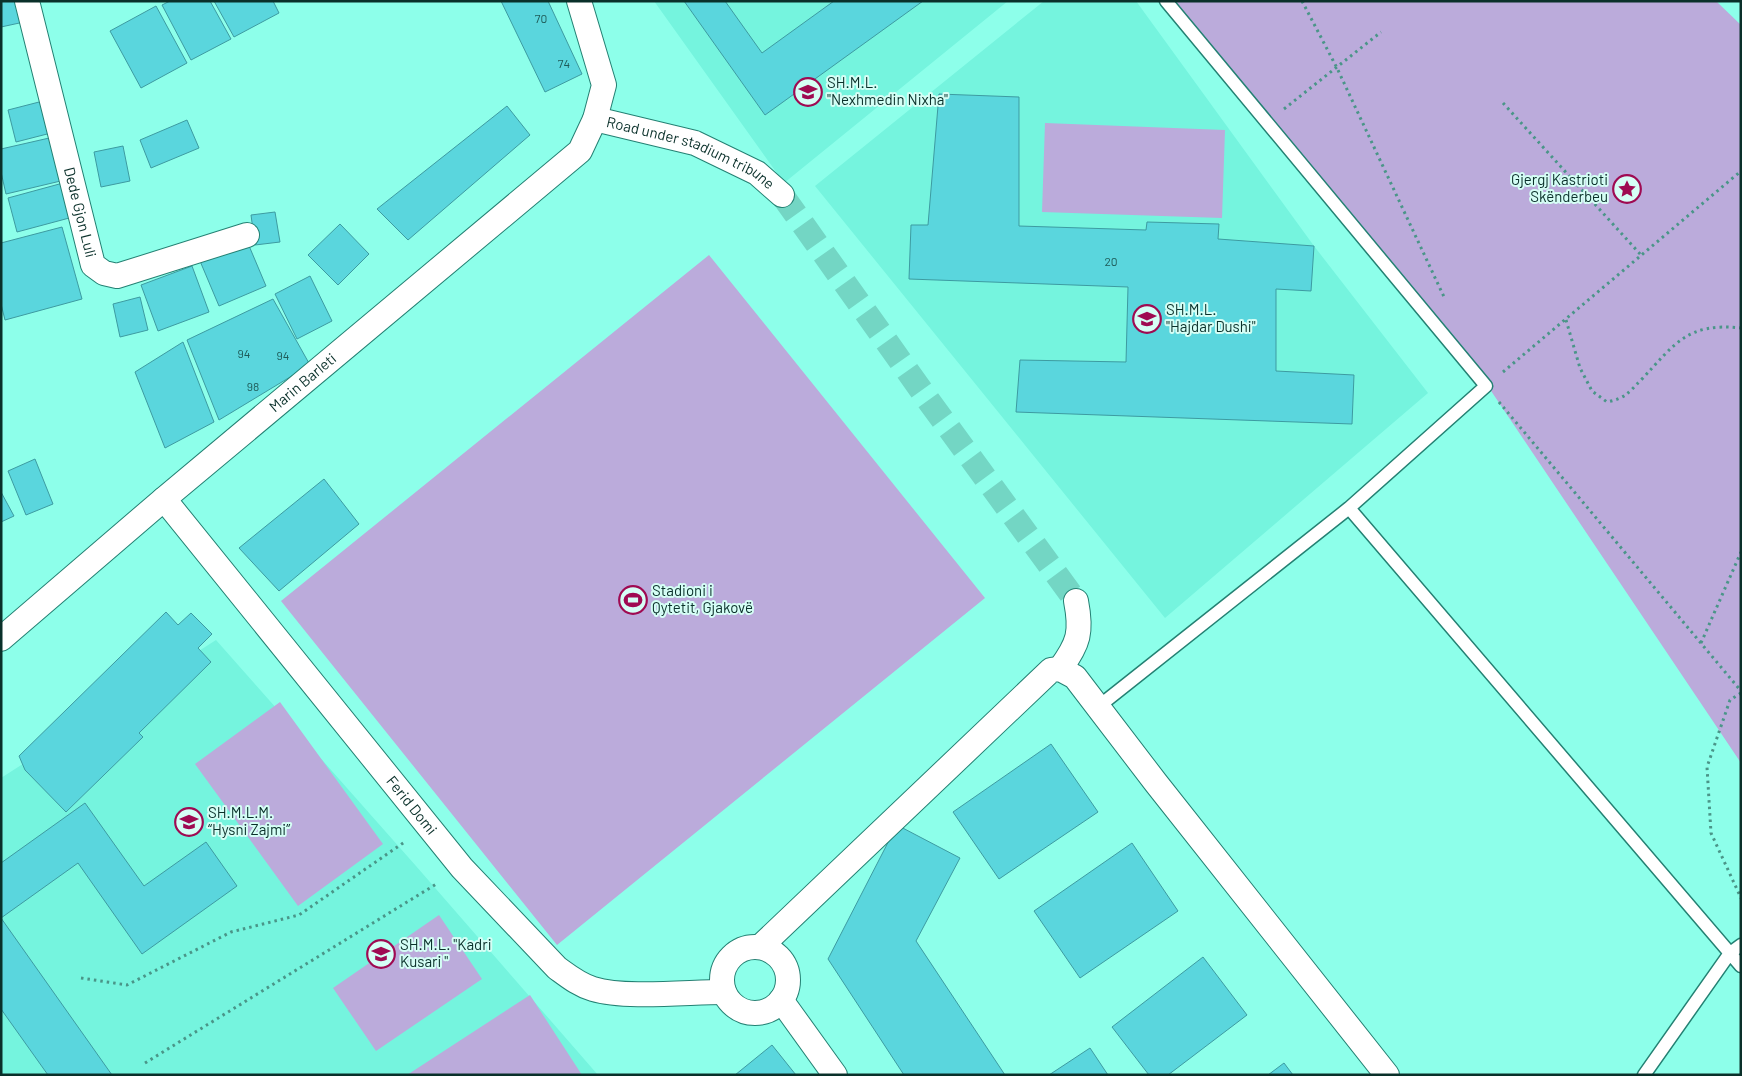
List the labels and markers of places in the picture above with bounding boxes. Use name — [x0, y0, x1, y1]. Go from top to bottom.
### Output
place label: SH.M.L. "Nexhmedin Nixha" — [827, 73, 948, 108]
school or university icon: SH.M.L. "Nexhmedin Nixha" — [793, 77, 823, 107]
place label: Gjergj Kastrioti Skënderbeu — [1511, 170, 1608, 205]
place icon: Gjergj Kastrioti Skënderbeu — [1612, 174, 1642, 204]
place label: SH.M.L. "Hajdar Dushi" — [1166, 300, 1256, 335]
school or university icon: SH.M.L. "Hajdar Dushi" — [1132, 304, 1162, 334]
place label: Stadioni i Qytetit, Gjakovë — [652, 581, 753, 616]
sports icon: Stadioni i Qytetit, Gjakovë — [618, 585, 648, 615]
place label: SH.M.L.M. “Hysni Zajmi” — [208, 803, 290, 838]
school or university icon: SH.M.L.M. “Hysni Zajmi” — [174, 807, 204, 837]
place label: SH.M.L. "Kadri Kusari " — [400, 935, 492, 970]
school or university icon: SH.M.L. "Kadri Kusari " — [366, 939, 396, 969]

